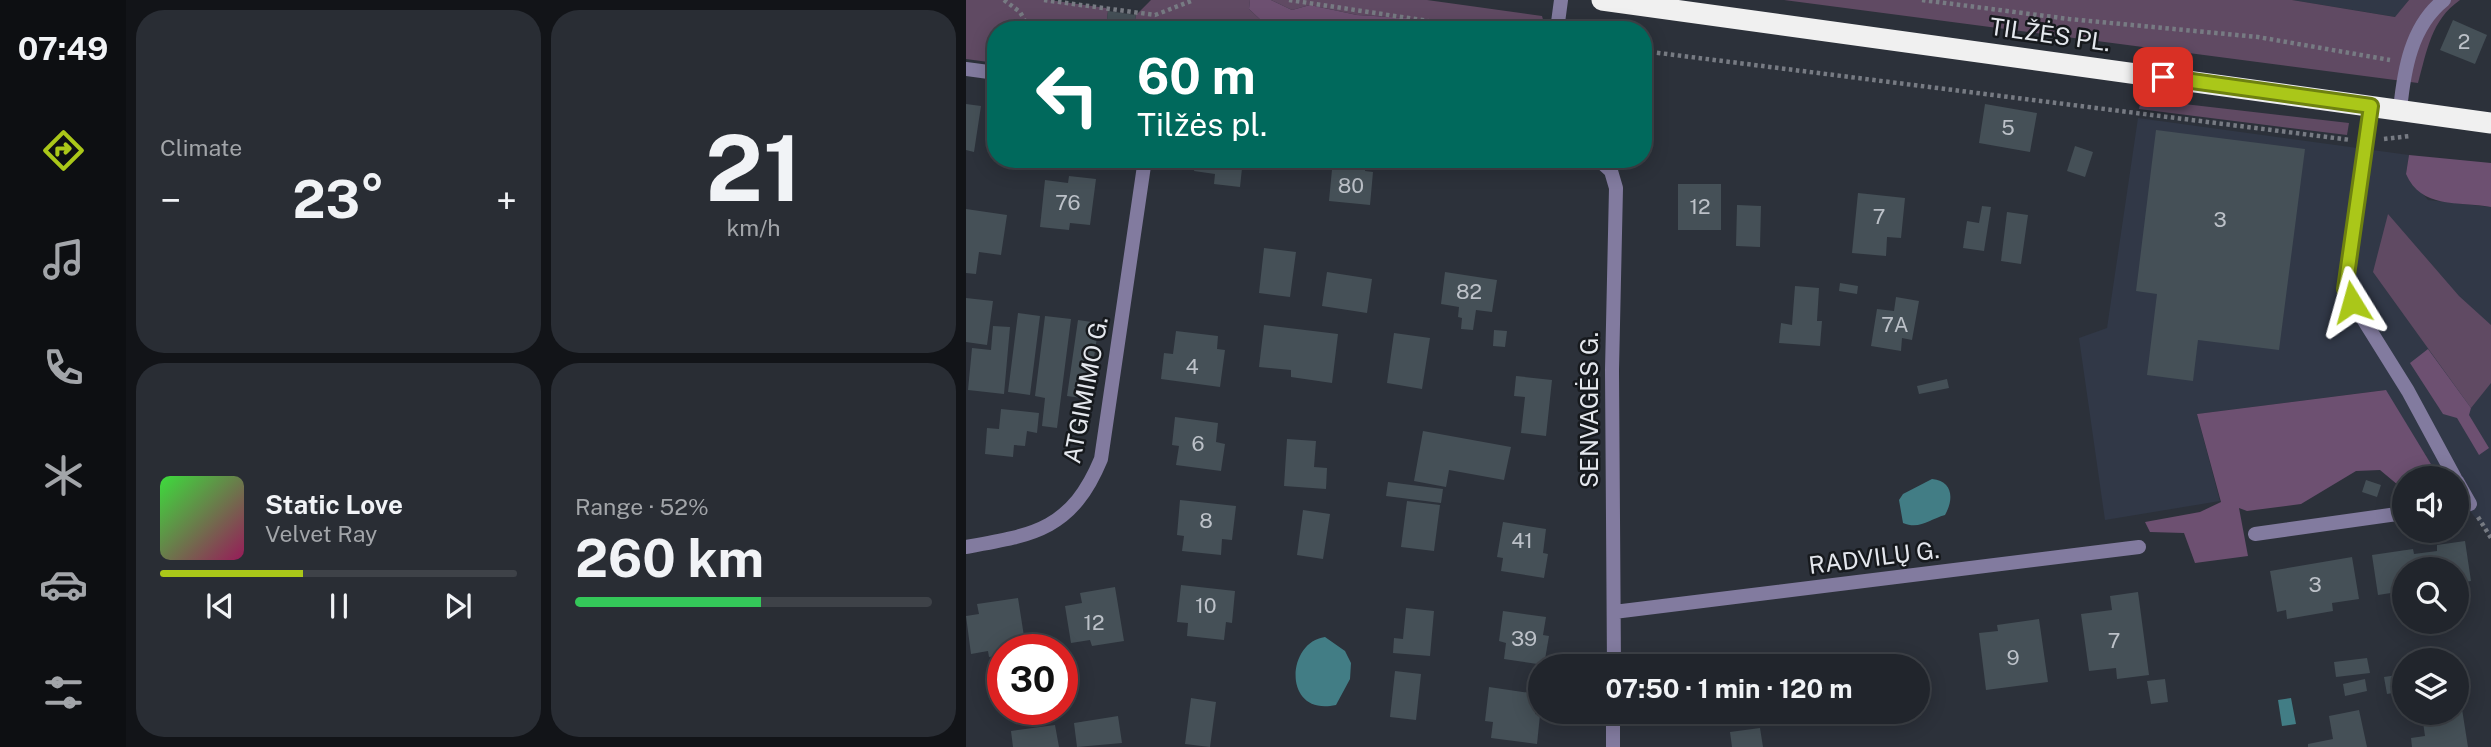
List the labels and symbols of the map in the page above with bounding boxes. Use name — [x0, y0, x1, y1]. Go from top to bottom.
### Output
street label: TILŽĖS PL. — [1988, 12, 2112, 56]
house number: 2 — [2458, 29, 2470, 54]
pin — [2133, 47, 2193, 107]
house number: 5 — [2001, 115, 2015, 140]
house number: 80 — [1338, 173, 1364, 198]
house number: 76 — [1055, 190, 1081, 215]
house number: 12 — [1689, 194, 1711, 219]
house number: 7 — [1873, 204, 1885, 229]
house number: 3 — [2213, 207, 2227, 232]
position arrow — [2315, 265, 2389, 339]
house number: 82 — [1456, 279, 1482, 304]
house number: 7A — [1881, 312, 1909, 337]
street label: ATGIMIMO G. — [1057, 314, 1113, 466]
street label: SENVAGĖS G. — [1575, 332, 1603, 488]
house number: 4 — [1185, 354, 1199, 379]
house number: 6 — [1191, 431, 1205, 456]
house number: 8 — [1199, 508, 1213, 533]
house number: 41 — [1511, 528, 1533, 553]
street label: RADVILŲ G. — [1807, 535, 1941, 579]
house number: 3 — [2308, 572, 2322, 597]
house number: 10 — [1195, 593, 1217, 618]
house number: 12 — [1083, 610, 1105, 635]
house number: 39 — [1511, 626, 1537, 651]
house number: 7 — [2108, 628, 2120, 653]
speed limit sign: 30 — [987, 634, 1078, 725]
house number: 9 — [2006, 645, 2020, 670]

